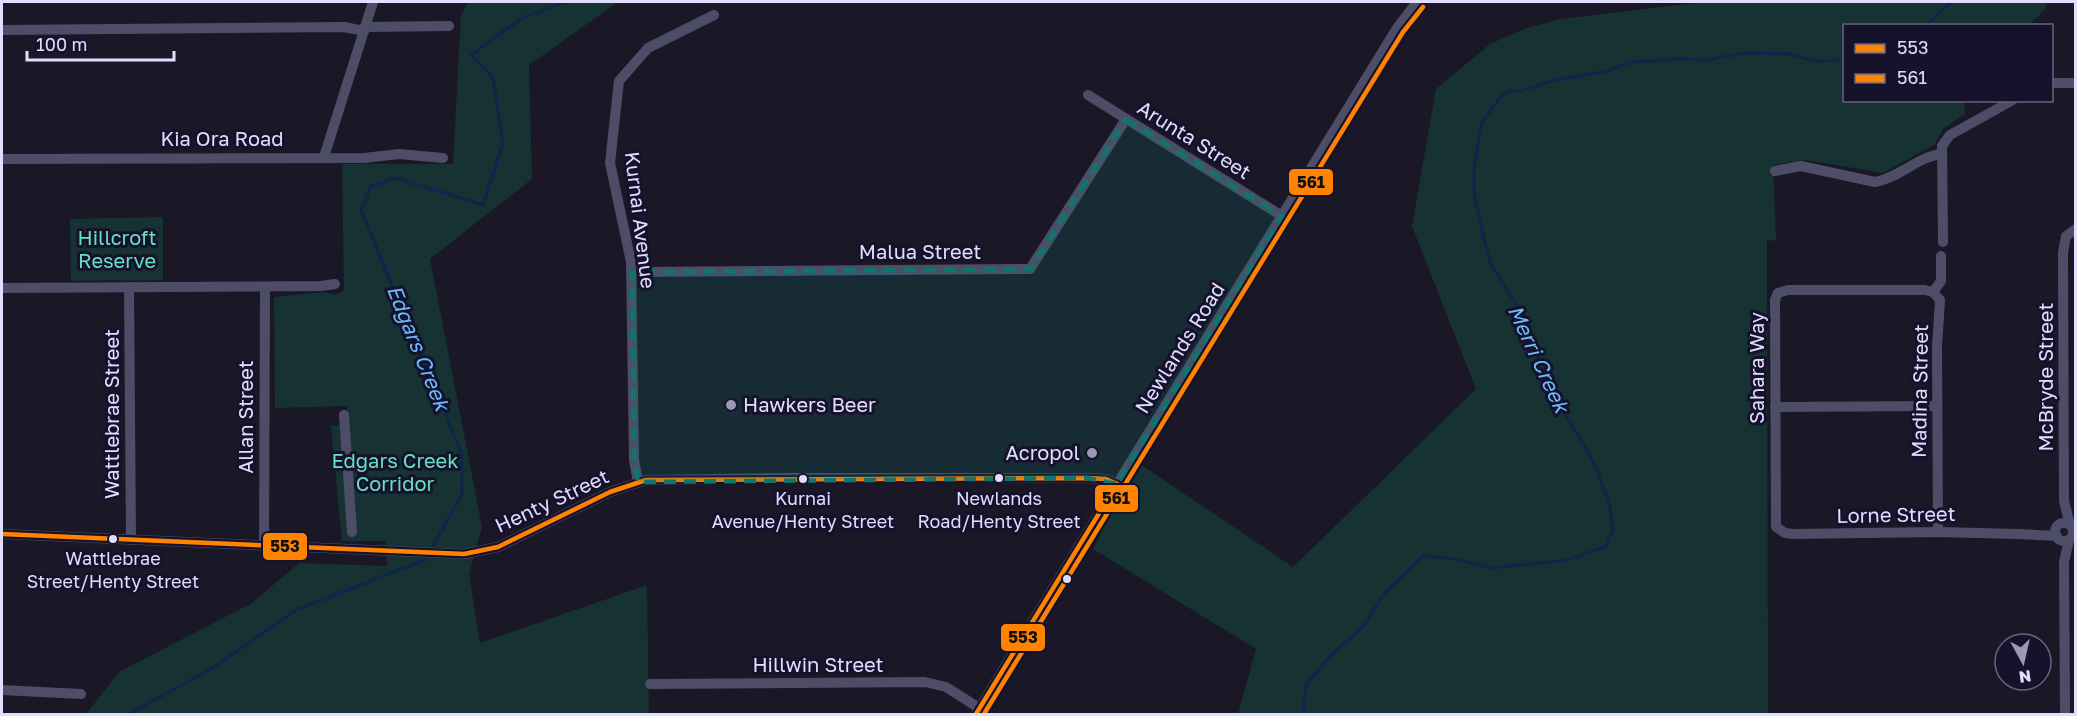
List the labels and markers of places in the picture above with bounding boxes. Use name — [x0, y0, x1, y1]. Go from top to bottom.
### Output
place label: Hawkers Beer — [743, 392, 876, 416]
marker: Hawkers Beer — [724, 398, 738, 412]
place label: Acropol — [1006, 440, 1080, 464]
marker: Acropol — [1085, 446, 1099, 460]
marker: Newlands Road/Henty Street — [993, 472, 1005, 484]
marker: Kurnai Avenue/Henty Street — [797, 473, 809, 485]
place label: Kurnai Avenue/Henty Street — [712, 487, 894, 532]
place label: Newlands Road/Henty Street — [917, 487, 1081, 532]
marker: Wattlebrae Street/Henty Street — [107, 533, 119, 545]
place label: Wattlebrae Street/Henty Street — [27, 547, 199, 592]
unlabelled marker — [1061, 573, 1073, 585]

